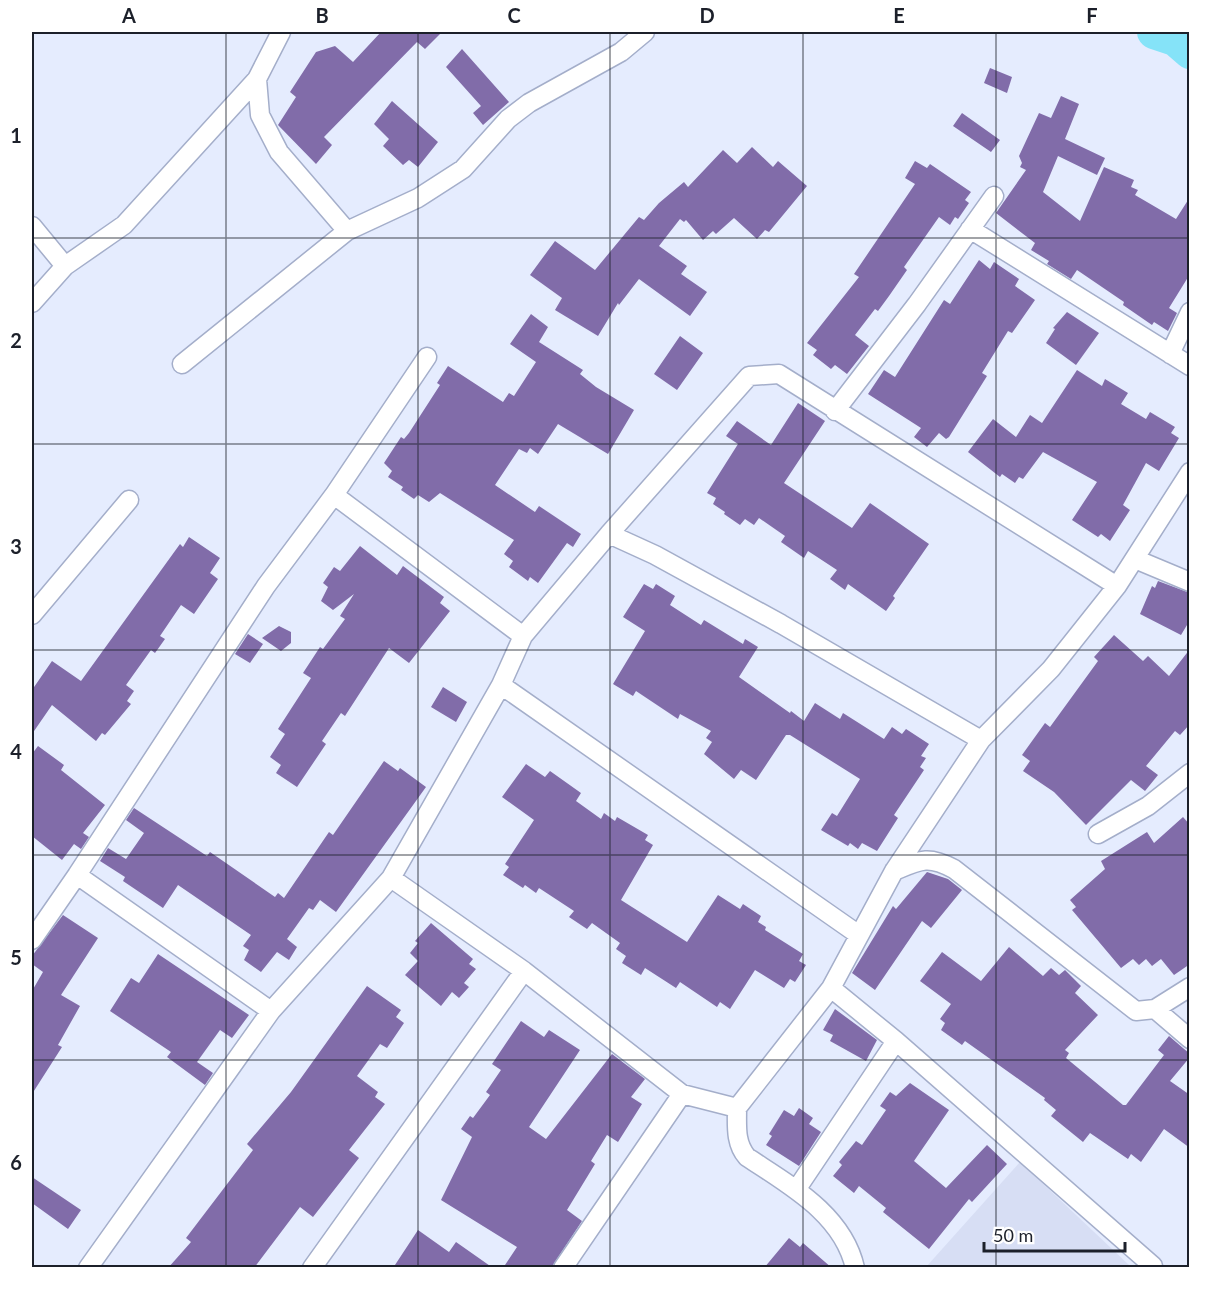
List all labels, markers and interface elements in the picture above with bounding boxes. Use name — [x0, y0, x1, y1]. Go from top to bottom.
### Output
text: A — [121, 3, 136, 27]
text: B — [315, 3, 329, 27]
text: C — [507, 3, 521, 27]
text: D — [699, 3, 715, 27]
text: E — [893, 3, 905, 27]
text: F — [1086, 3, 1098, 27]
text: 1 — [10, 123, 22, 147]
text: 2 — [10, 328, 22, 352]
text: 3 — [10, 534, 22, 558]
text: 4 — [10, 739, 22, 763]
text: 5 — [10, 945, 22, 969]
text: 6 — [10, 1150, 22, 1174]
scale bar — [984, 1215, 1125, 1253]
text: 50 m — [993, 1224, 1033, 1246]

